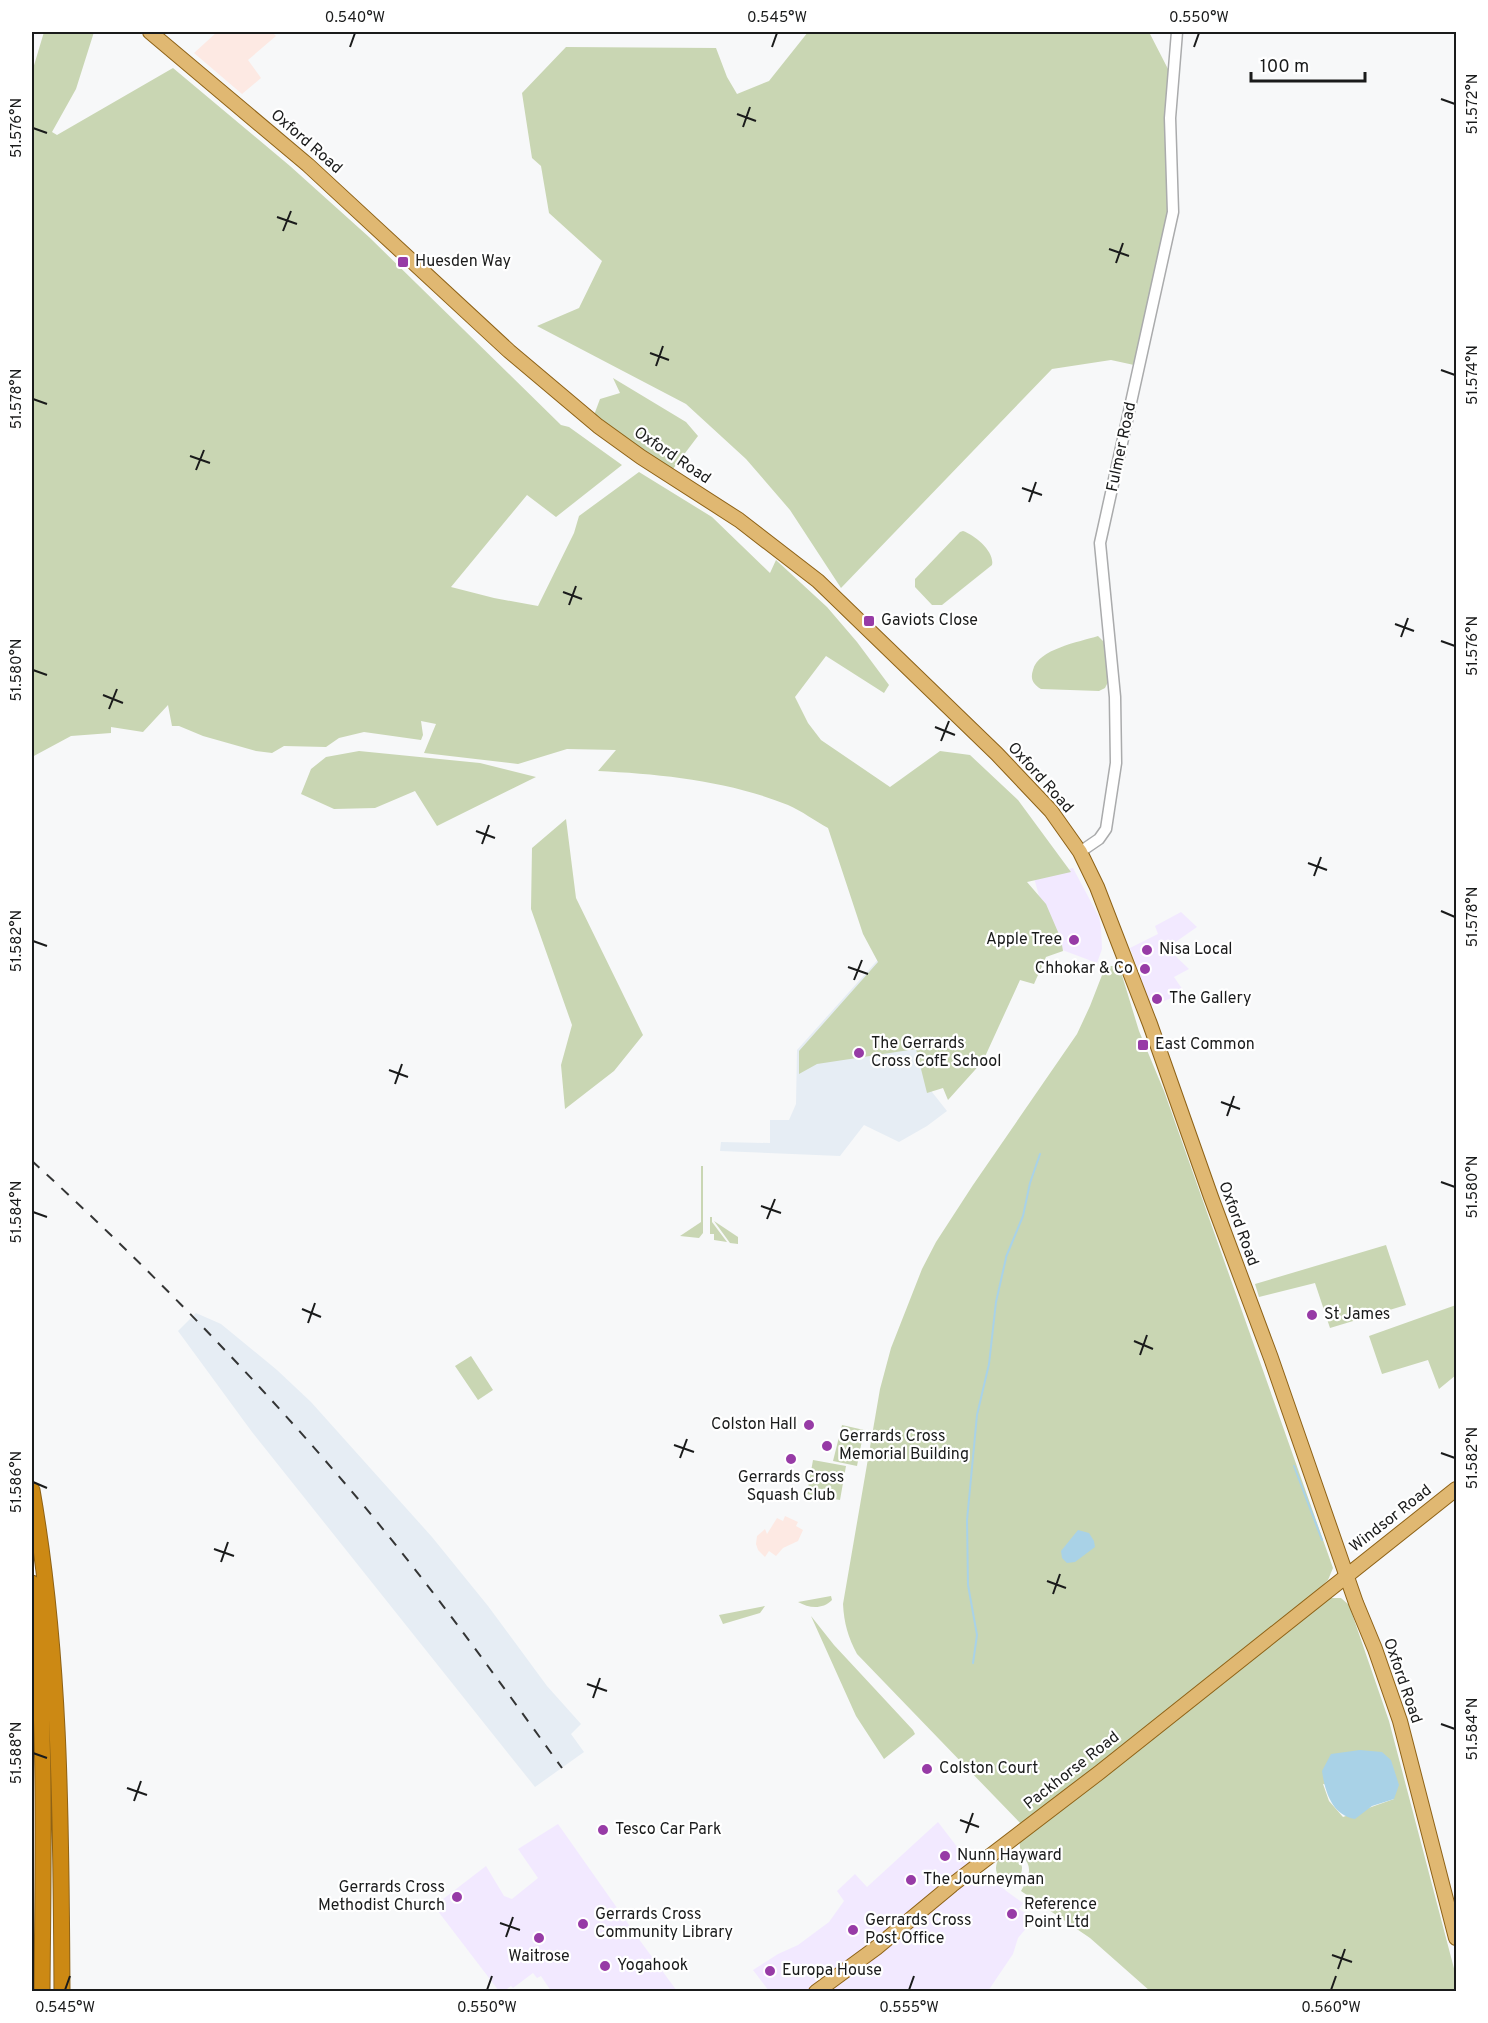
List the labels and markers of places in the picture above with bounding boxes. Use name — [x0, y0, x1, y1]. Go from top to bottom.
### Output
place label: Huesden Way — [415, 252, 511, 272]
marker: Huesden Way — [396, 255, 410, 269]
place label: Gaviots Close — [881, 611, 978, 631]
marker: Gaviots Close — [862, 614, 876, 628]
place label: Apple Tree — [986, 930, 1062, 950]
marker: Apple Tree — [1067, 933, 1081, 947]
place label: Nisa Local — [1159, 940, 1233, 960]
marker: Nisa Local — [1140, 943, 1154, 957]
place label: Chhokar & Co — [1035, 959, 1133, 979]
marker: Chhokar & Co — [1138, 962, 1152, 976]
place label: The Gallery — [1169, 989, 1251, 1009]
marker: The Gallery — [1150, 992, 1164, 1006]
place label: The Gerrards Cross CofE School — [871, 1034, 1001, 1072]
place label: East Common — [1155, 1035, 1255, 1055]
marker: East Common — [1136, 1038, 1150, 1052]
marker: The Gerrards Cross CofE School — [852, 1046, 866, 1060]
place label: St James — [1324, 1305, 1390, 1325]
marker: St James — [1305, 1308, 1319, 1322]
place label: Colston Hall — [711, 1415, 797, 1435]
marker: Colston Hall — [802, 1418, 816, 1432]
place label: Gerrards Cross Memorial Building — [839, 1427, 969, 1465]
marker: Gerrards Cross Memorial Building — [820, 1439, 834, 1453]
marker: Gerrards Cross Squash Club — [784, 1452, 798, 1466]
place label: Gerrards Cross Squash Club — [738, 1468, 844, 1506]
place label: Colston Court — [939, 1759, 1038, 1779]
marker: Colston Court — [920, 1762, 934, 1776]
place label: Tesco Car Park — [615, 1820, 721, 1840]
marker: Tesco Car Park — [596, 1823, 610, 1837]
place label: Nunn Hayward — [957, 1846, 1062, 1866]
marker: Nunn Hayward — [938, 1849, 952, 1863]
place label: The Journeyman — [923, 1870, 1044, 1890]
marker: The Journeyman — [904, 1873, 918, 1887]
place label: Gerrards Cross Methodist Church — [318, 1878, 445, 1916]
marker: Gerrards Cross Methodist Church — [450, 1890, 464, 1904]
place label: Reference Point Ltd — [1024, 1895, 1097, 1933]
place label: Gerrards Cross Community Library — [595, 1905, 733, 1943]
marker: Reference Point Ltd — [1005, 1907, 1019, 1921]
place label: Gerrards Cross Post Office — [865, 1911, 971, 1949]
marker: Gerrards Cross Community Library — [576, 1917, 590, 1931]
marker: Gerrards Cross Post Office — [846, 1923, 860, 1937]
marker: Waitrose — [532, 1931, 546, 1945]
place label: Waitrose — [508, 1947, 570, 1967]
place label: Yogahook — [617, 1956, 688, 1976]
marker: Yogahook — [598, 1959, 612, 1973]
place label: Europa House — [782, 1961, 882, 1981]
marker: Europa House — [763, 1964, 777, 1978]

